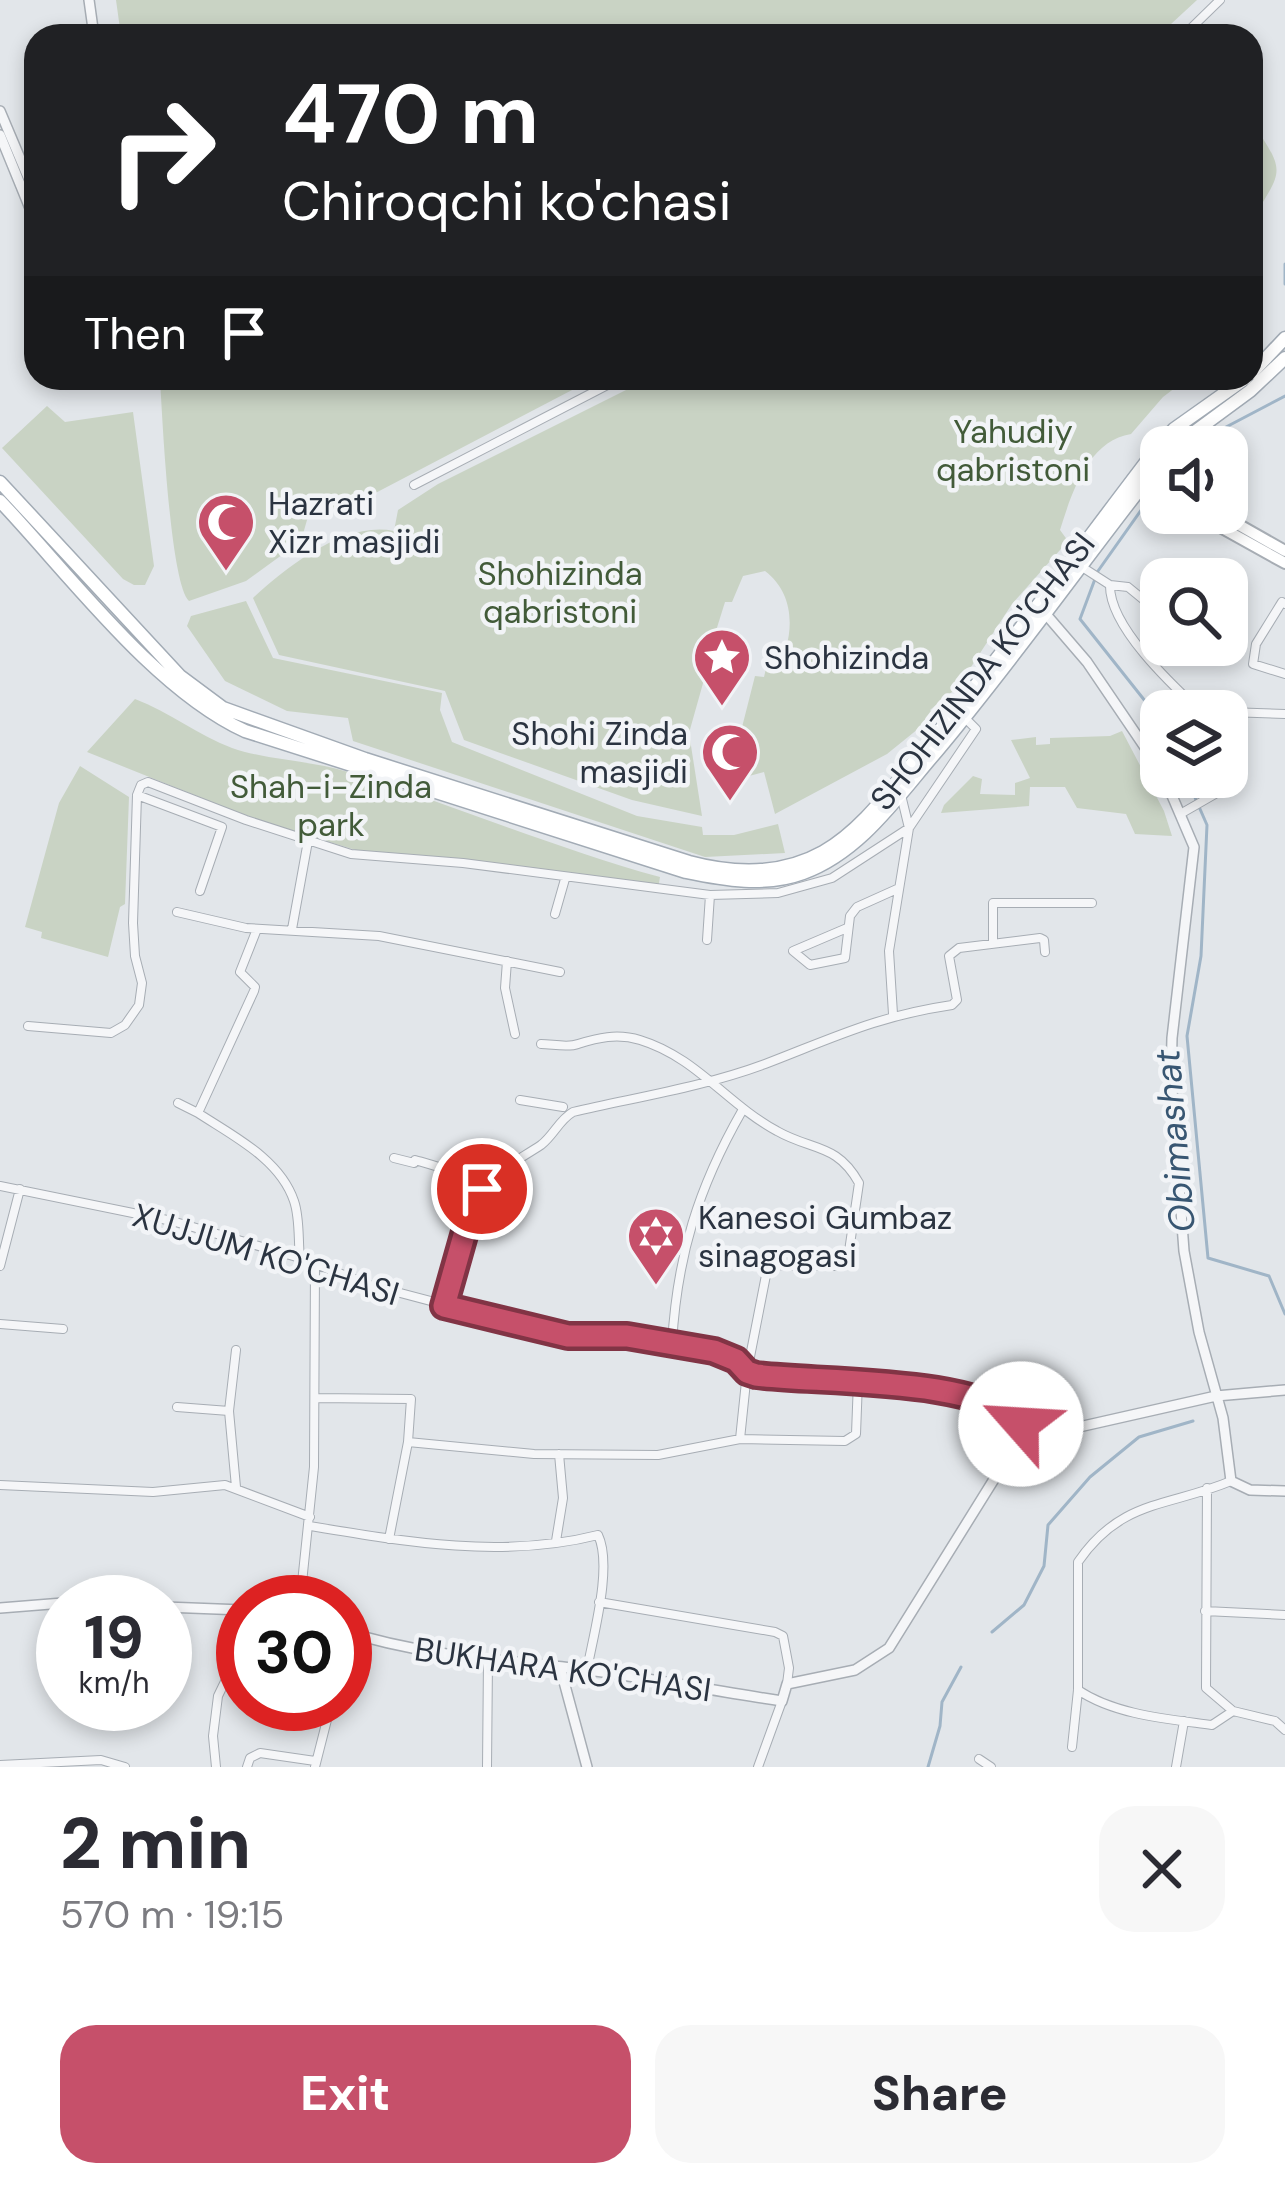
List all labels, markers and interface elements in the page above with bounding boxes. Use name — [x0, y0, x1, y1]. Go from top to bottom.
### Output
text: 470 m — [282, 60, 539, 169]
icon: right — [84, 72, 240, 228]
text: Chiroqchi ko'chasi — [282, 166, 731, 237]
icon: arrive — [211, 300, 277, 366]
text: Then — [84, 304, 187, 363]
park label: Yahudiy qabristoni — [936, 410, 1090, 491]
map controls — [1140, 426, 1248, 798]
button: sound — [1140, 426, 1248, 534]
place label: Hazrati Xizr masjidi — [268, 482, 440, 563]
mosque icon: Hazrati Xizr masjidi — [195, 491, 257, 573]
street label: SHOHIZINDA KO'CHASI — [860, 524, 1104, 819]
park label: Shohizinda qabristoni — [477, 552, 643, 633]
button: search — [1140, 558, 1248, 666]
place icon: Shohizinda — [691, 626, 753, 708]
place label: Shohizinda — [764, 636, 929, 679]
button: layers — [1140, 690, 1248, 798]
place label: Shohi Zinda masjidi — [511, 712, 688, 793]
mosque icon: Shohi Zinda masjidi — [699, 721, 761, 803]
park label: Shah-i-Zinda park — [230, 765, 432, 846]
water label: Obimashat — [1143, 1046, 1206, 1234]
pin — [431, 1138, 533, 1240]
icon: arrive — [449, 1156, 515, 1222]
street label: XUJJUM KO'CHASI — [127, 1194, 404, 1315]
place label: Kanesoi Gumbaz sinagogasi — [698, 1196, 952, 1277]
synagogue icon: Kanesoi Gumbaz sinagogasi — [625, 1205, 687, 1287]
position arrow — [958, 1361, 1084, 1487]
speed limit sign: 30 — [216, 1575, 372, 1731]
text: 19 — [84, 1598, 144, 1677]
street label: BUKHARA KO'CHASI — [412, 1627, 714, 1712]
text: km/h — [79, 1663, 149, 1702]
text: 2 min — [60, 1797, 251, 1890]
button: close — [1099, 1806, 1225, 1932]
text: 570 m · 19:15 — [60, 1889, 284, 1940]
button: Exit — [60, 2025, 631, 2163]
button: Share — [655, 2025, 1225, 2163]

